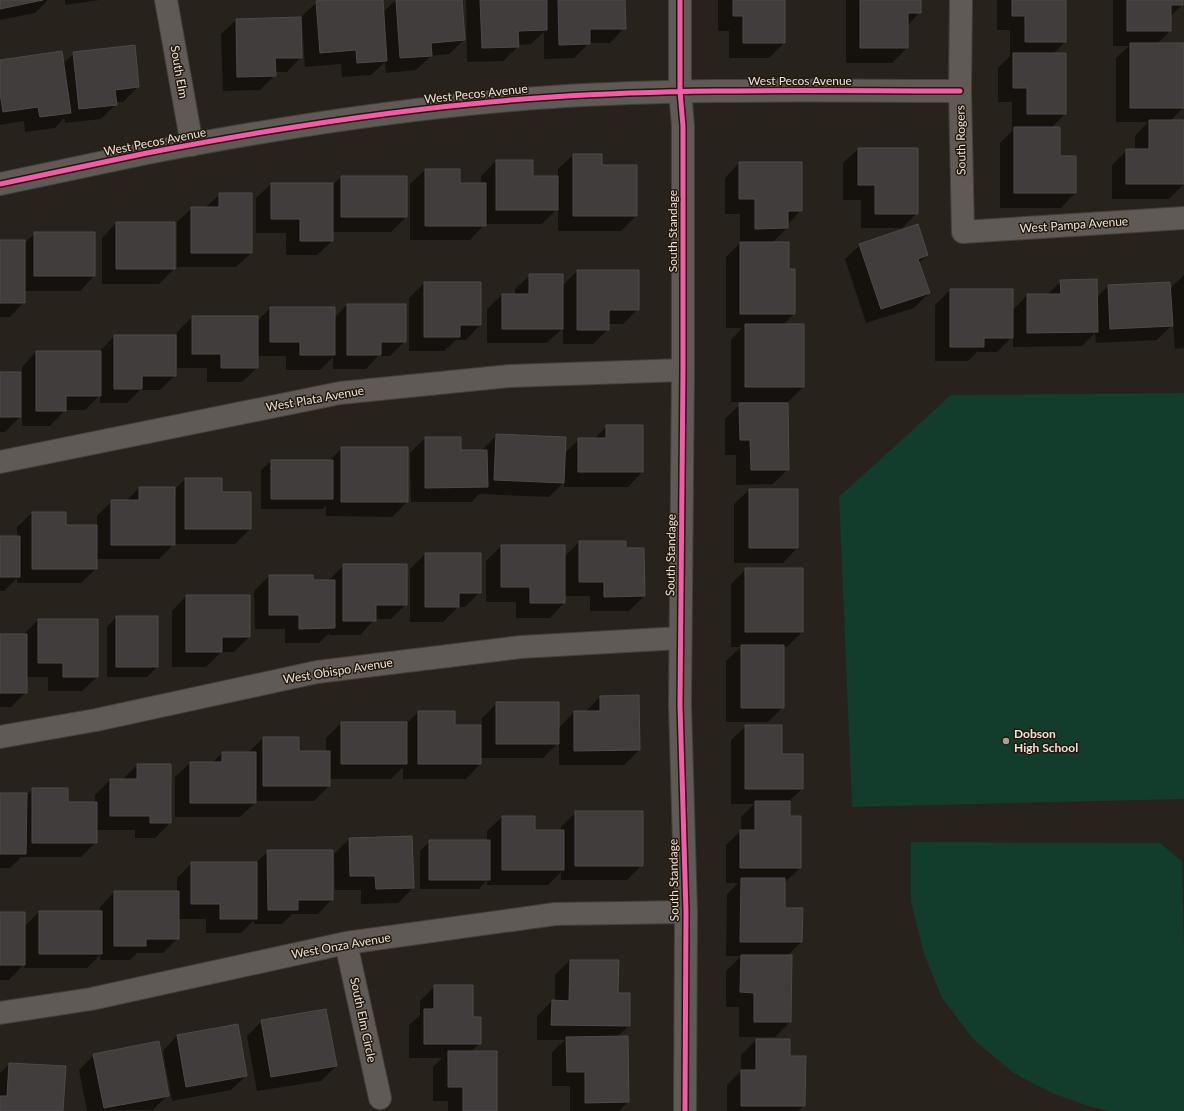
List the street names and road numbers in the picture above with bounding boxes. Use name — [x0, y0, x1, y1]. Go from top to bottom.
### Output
street label: South Elm — [167, 44, 192, 100]
street label: West Pecos Avenue — [748, 73, 852, 88]
street label: West Pecos Avenue — [423, 81, 528, 106]
street label: South Rogers — [952, 105, 969, 175]
street label: West Pecos Avenue — [102, 124, 207, 159]
street label: South Standage — [665, 190, 680, 272]
street label: West Pampa Avenue — [1019, 213, 1129, 236]
street label: West Plata Avenue — [265, 383, 365, 415]
street label: South Standage — [662, 514, 679, 596]
street label: West Obispo Avenue — [282, 654, 394, 687]
street label: South Standage — [665, 839, 682, 921]
street label: West Onza Avenue — [290, 929, 392, 962]
street label: South Elm Circle — [347, 976, 380, 1064]

